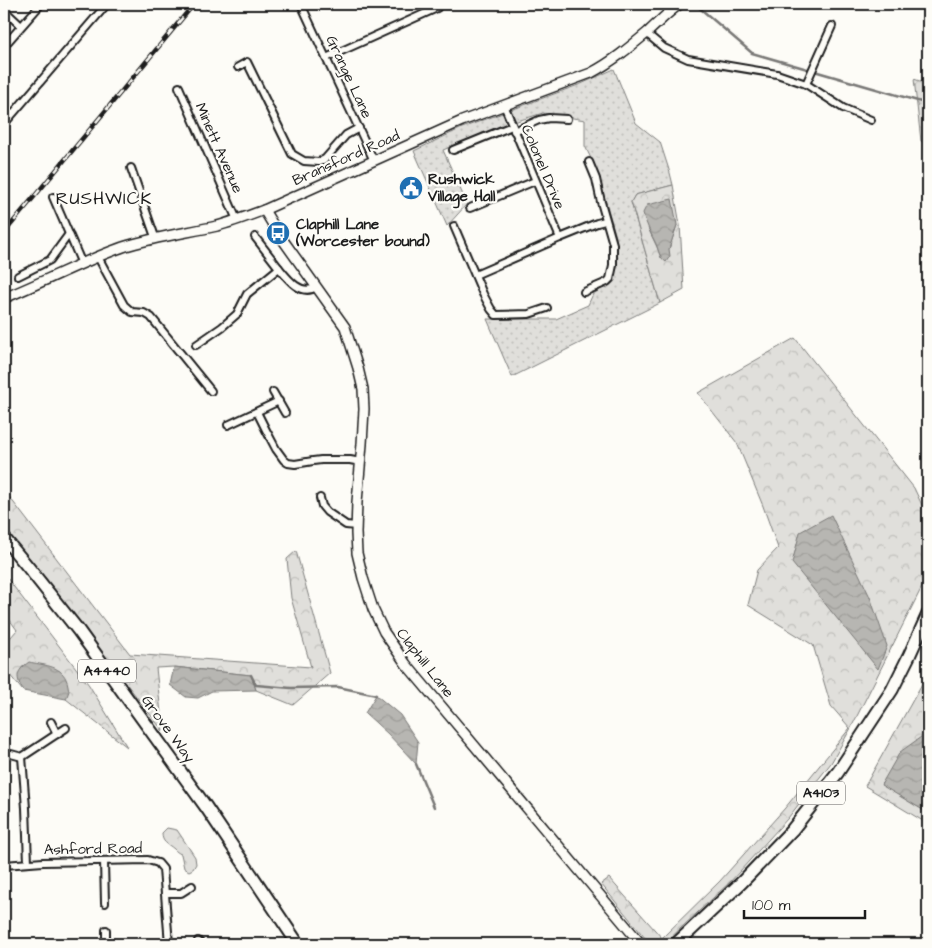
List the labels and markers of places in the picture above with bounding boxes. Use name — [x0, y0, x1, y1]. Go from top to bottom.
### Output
place label: Rushwick Village Hall — [427, 169, 496, 209]
public building icon: Rushwick Village Hall — [398, 175, 424, 201]
place label: Claphill Lane (Worcester bound) — [295, 214, 431, 252]
bus stop icon: Claphill Lane (Worcester bound) — [265, 220, 291, 246]

